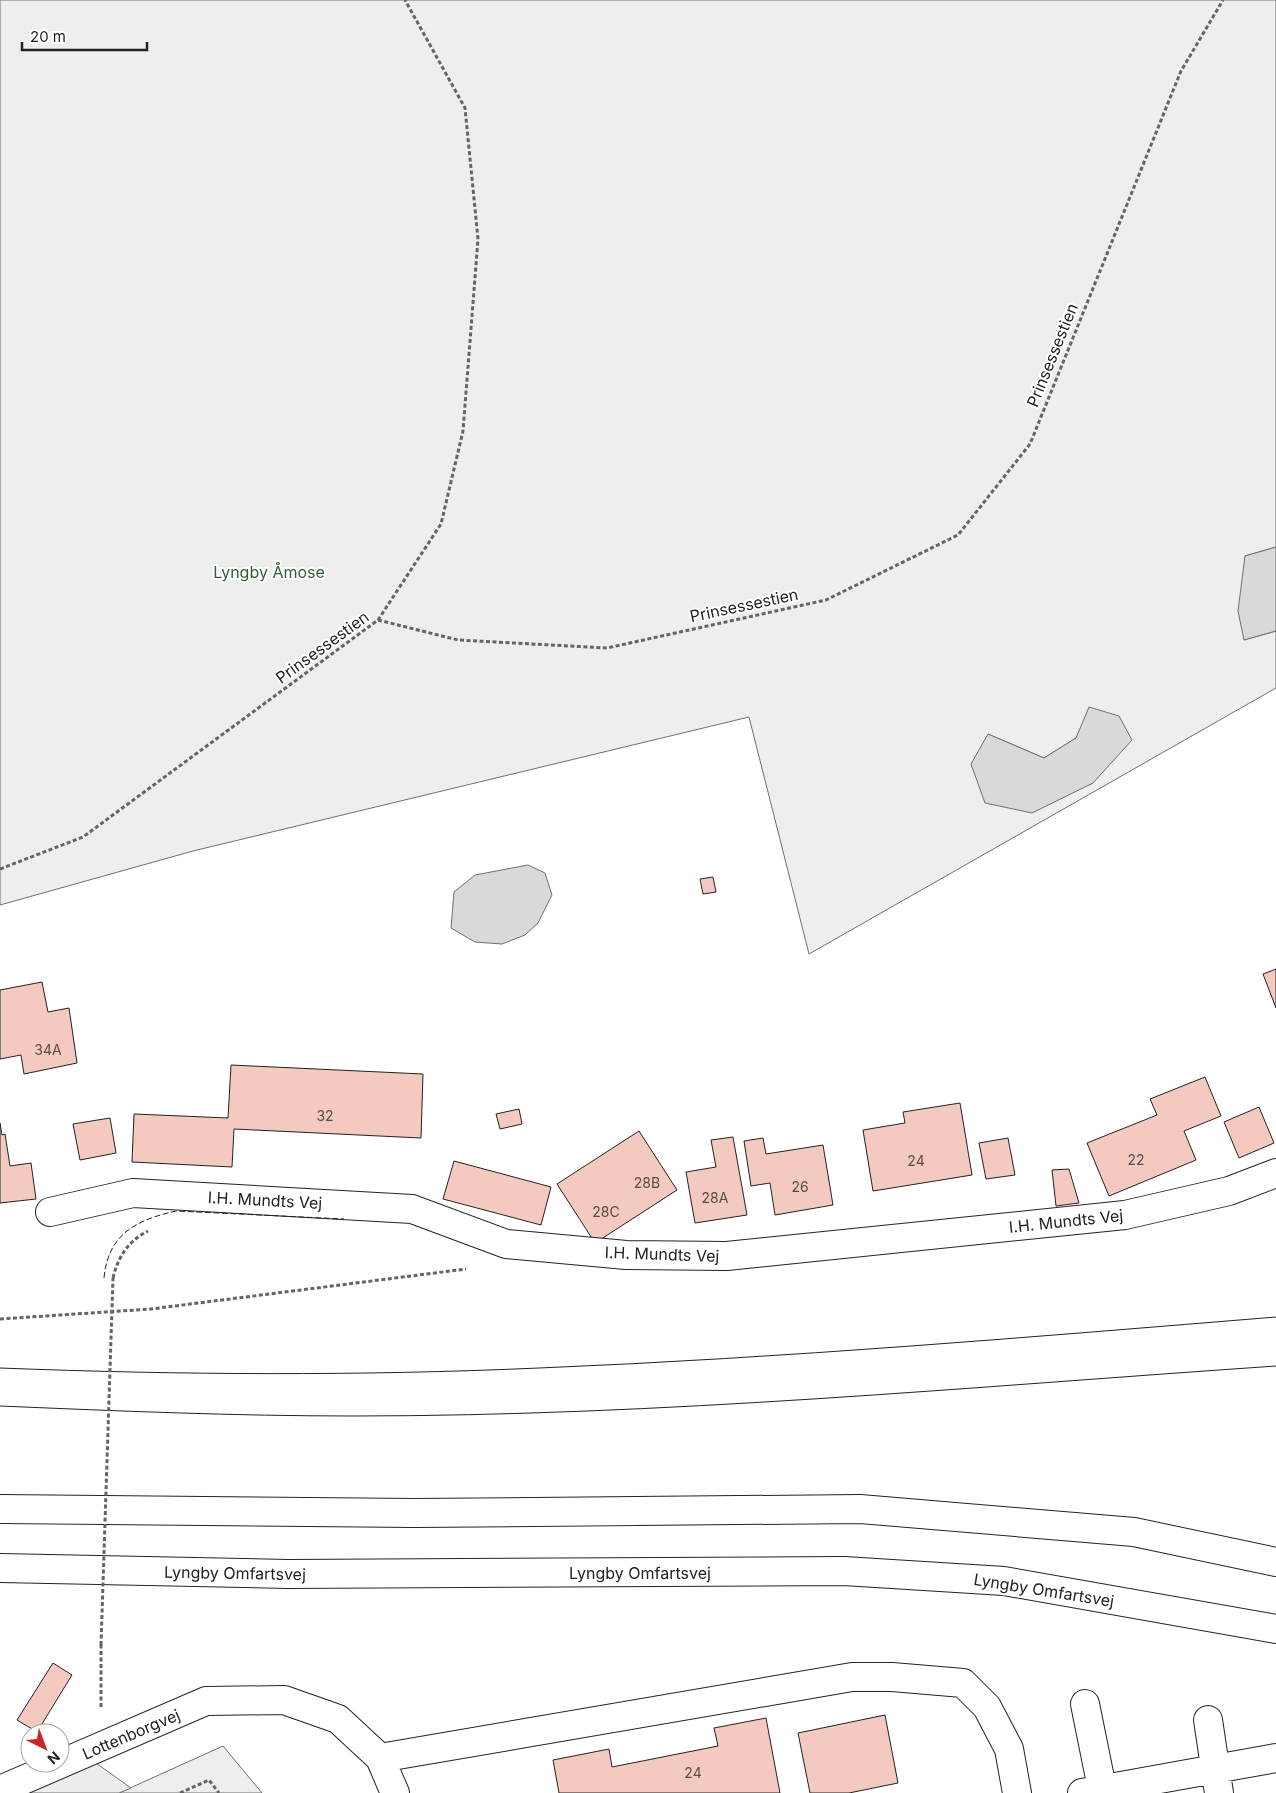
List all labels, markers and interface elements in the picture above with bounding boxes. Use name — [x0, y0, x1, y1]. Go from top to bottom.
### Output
scale bar — [22, 20, 148, 52]
text: 20 m — [30, 27, 66, 46]
street label: Prinsessestien — [1022, 300, 1082, 410]
park label: Lyngby Åmose — [213, 562, 325, 582]
street label: Prinsessestien — [688, 584, 800, 626]
street label: Prinsessestien — [272, 607, 372, 687]
house number: 34A — [34, 1041, 62, 1058]
house number: 32 — [316, 1107, 334, 1124]
house number: 22 — [1127, 1151, 1145, 1168]
house number: 24 — [907, 1152, 925, 1169]
house number: 28B — [634, 1174, 660, 1191]
house number: 26 — [791, 1178, 809, 1195]
street label: I.H. Mundts Vej — [207, 1187, 323, 1213]
house number: 28A — [702, 1189, 729, 1206]
house number: 28C — [592, 1203, 620, 1220]
street label: I.H. Mundts Vej — [1008, 1205, 1124, 1237]
street label: I.H. Mundts Vej — [604, 1242, 720, 1266]
street label: Lyngby Omfartsvej — [164, 1562, 306, 1584]
street label: Lyngby Omfartsvej — [569, 1563, 711, 1583]
street label: Lyngby Omfartsvej — [972, 1569, 1116, 1611]
street label: Lottenborgvej — [79, 1704, 183, 1764]
north arrow — [20, 1723, 70, 1773]
text: N — [44, 1748, 64, 1768]
house number: 24 — [684, 1764, 702, 1781]

